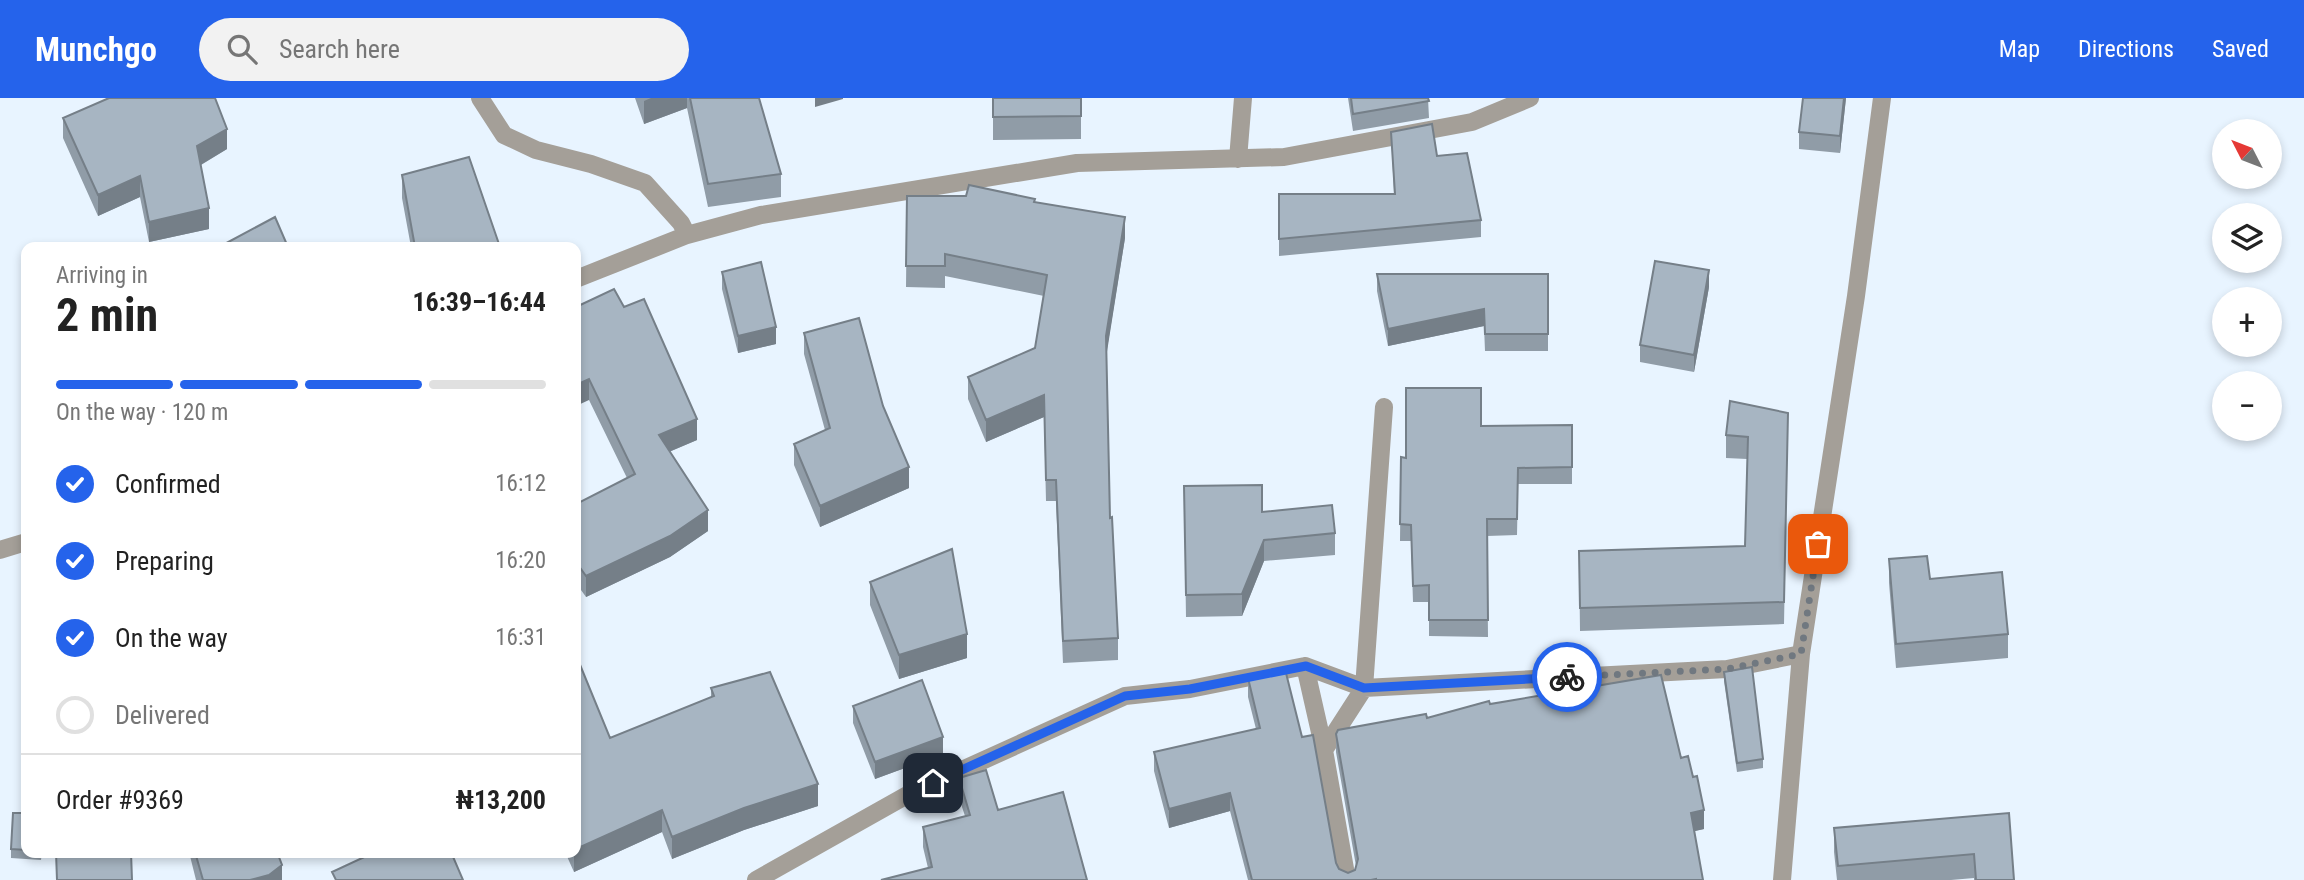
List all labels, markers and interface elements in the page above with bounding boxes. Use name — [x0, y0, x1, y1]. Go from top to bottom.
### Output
search box — [199, 18, 689, 81]
text: Munchgo — [35, 30, 157, 69]
icon: search — [223, 30, 261, 68]
text: Search here — [279, 34, 400, 64]
text: Map — [1999, 35, 2040, 63]
text: Directions — [2078, 35, 2174, 63]
text: Saved — [2212, 35, 2269, 63]
north arrow — [2212, 119, 2282, 189]
map controls — [2212, 119, 2282, 441]
button: layers — [2212, 203, 2282, 273]
text: Arriving in — [56, 262, 148, 289]
text: 16:39–16:44 — [412, 287, 546, 317]
button: + — [2212, 287, 2282, 357]
text: 2 min — [56, 288, 158, 342]
button: − — [2212, 371, 2282, 441]
text: On the way · 120 m — [56, 399, 228, 426]
icon: check — [56, 465, 94, 503]
text: Confirmed — [115, 469, 221, 499]
text: 16:12 — [495, 470, 546, 497]
pin — [1788, 514, 1848, 574]
icon: bag — [1799, 525, 1837, 563]
icon: check — [56, 542, 94, 580]
text: Preparing — [115, 546, 214, 576]
text: 16:20 — [495, 547, 546, 574]
icon: check — [56, 619, 94, 657]
text: On the way — [115, 623, 228, 653]
text: 16:31 — [495, 624, 546, 651]
courier — [1532, 642, 1602, 712]
icon: bike — [1548, 658, 1586, 696]
text: Delivered — [115, 700, 210, 730]
pin — [903, 753, 963, 813]
icon: home — [914, 764, 952, 802]
text: Order #9369 — [56, 785, 184, 815]
text: ₦13,200 — [455, 785, 546, 815]

